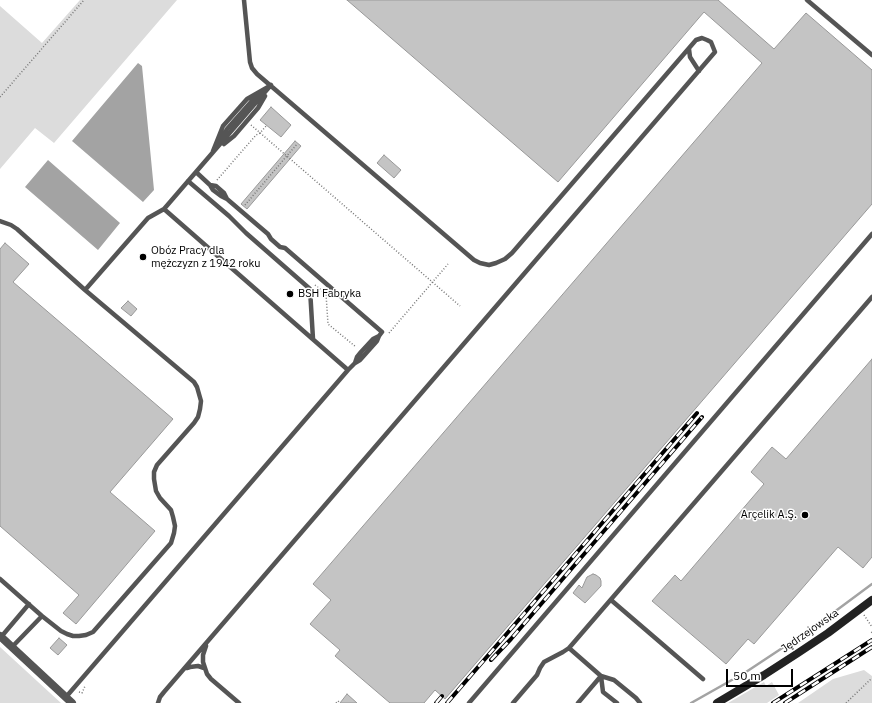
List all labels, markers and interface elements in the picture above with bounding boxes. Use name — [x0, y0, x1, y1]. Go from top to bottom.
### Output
place label: Obóz Pracy dla mężczyzn z 1942 roku — [151, 244, 260, 270]
marker: Obóz Pracy dla mężczyzn z 1942 roku — [138, 252, 148, 262]
place label: BSH Fabryka — [298, 287, 361, 301]
marker: BSH Fabryka — [285, 289, 295, 299]
place label: Arçelik A.Ş. — [741, 508, 797, 522]
marker: Arçelik A.Ş. — [800, 510, 810, 520]
street label: Jędrzejowska — [779, 606, 841, 656]
scale bar — [728, 661, 795, 687]
text: 50 m — [733, 668, 761, 683]

